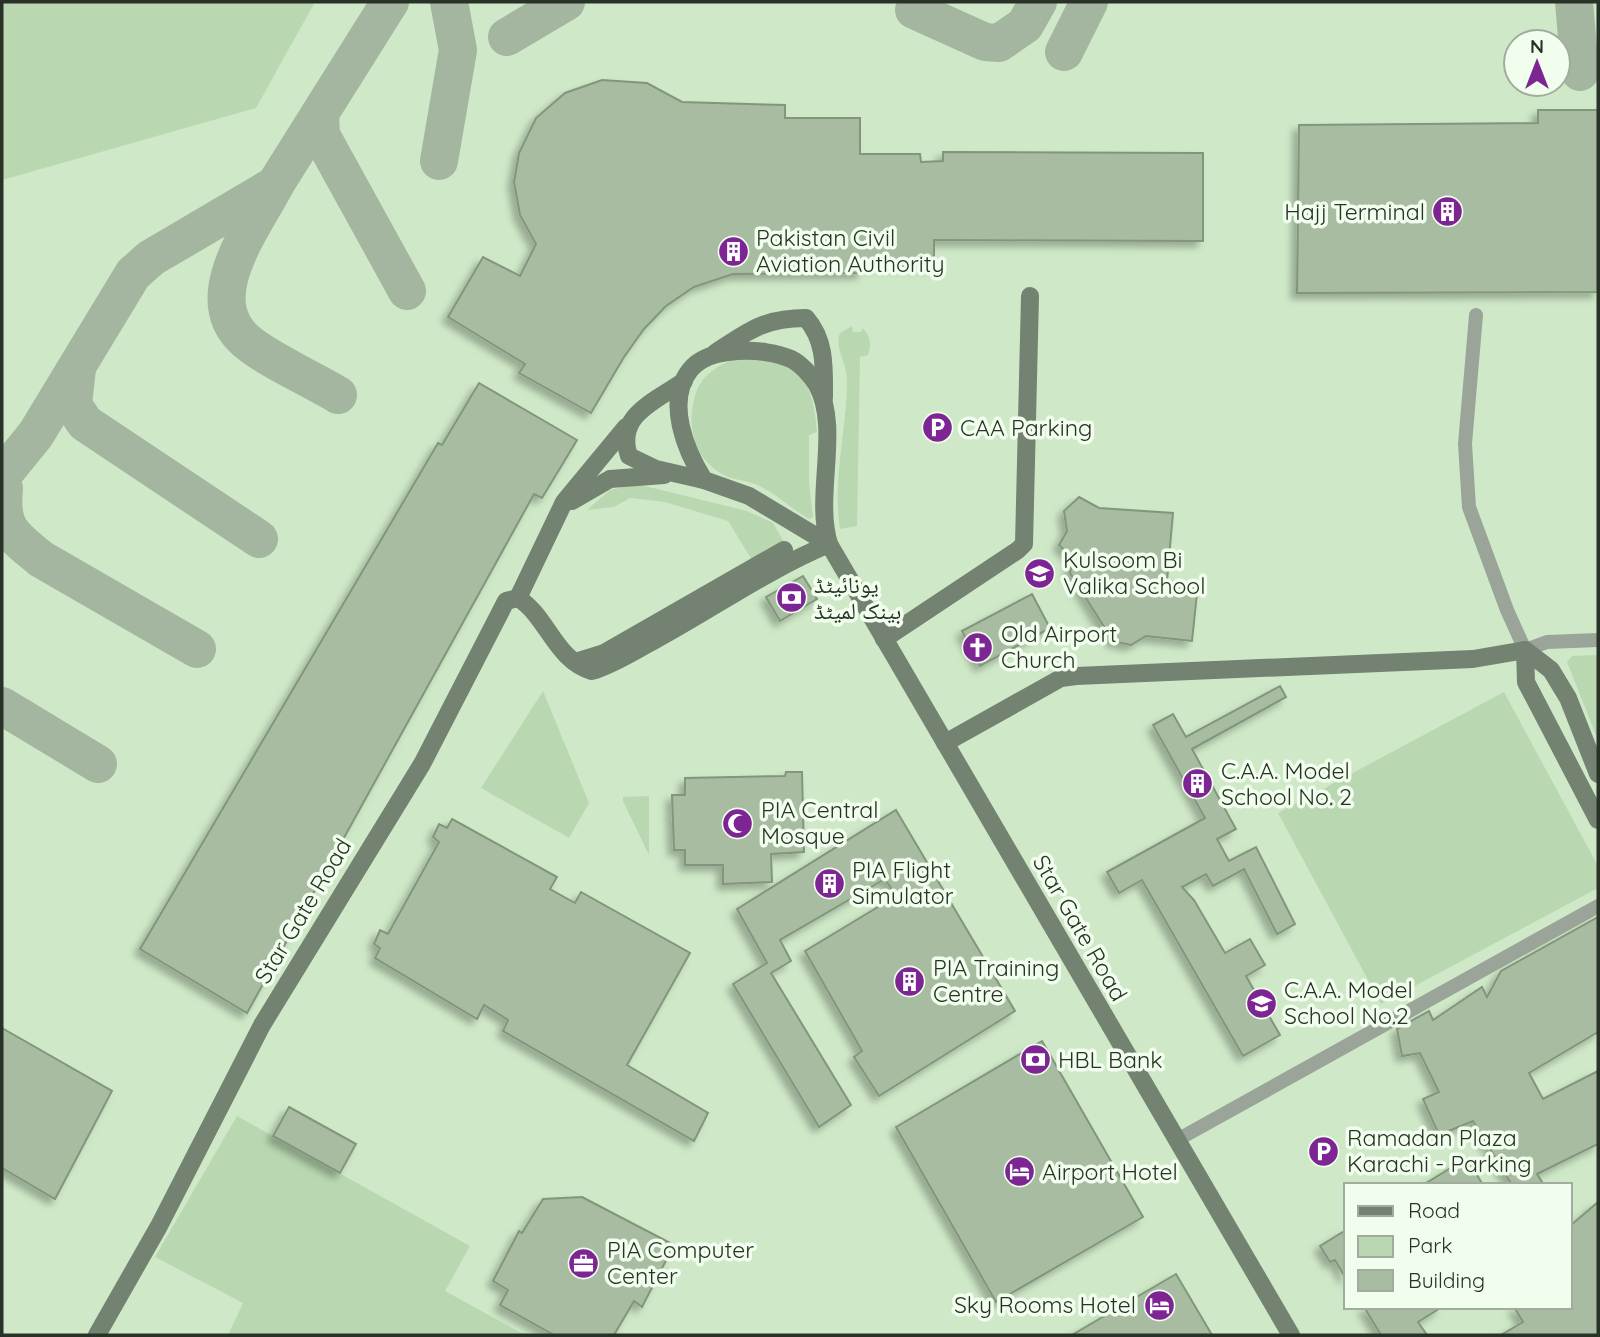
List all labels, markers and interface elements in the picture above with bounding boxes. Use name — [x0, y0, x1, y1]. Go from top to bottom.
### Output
north arrow — [1502, 28, 1572, 98]
text: N — [1530, 34, 1544, 58]
building icon: Hajj Terminal — [1431, 195, 1465, 229]
place label: Hajj Terminal — [1284, 197, 1425, 226]
place label: Pakistan Civil Aviation Authority — [756, 223, 945, 278]
building icon: Pakistan Civil Aviation Authority — [716, 234, 750, 268]
parking icon: CAA Parking — [920, 411, 954, 445]
place label: CAA Parking — [960, 413, 1092, 442]
place label: Kulsoom Bi Valika School — [1063, 545, 1206, 600]
school or university icon: Kulsoom Bi Valika School — [1023, 556, 1057, 590]
place label: یونائیٹڈ بینک لمیٹڈ — [814, 570, 901, 625]
bank icon: یونائیٹڈ بینک لمیٹڈ — [774, 581, 808, 615]
place label: Old Airport Church — [1001, 619, 1117, 674]
church icon: Old Airport Church — [961, 630, 995, 664]
place label: C.A.A. Model School No. 2 — [1221, 756, 1352, 811]
building icon: C.A.A. Model School No. 2 — [1181, 767, 1215, 801]
place label: PIA Central Mosque — [761, 795, 879, 850]
mosque icon: PIA Central Mosque — [721, 806, 755, 840]
street label: Star Gate Road — [248, 833, 357, 989]
street label: Star Gate Road — [1027, 849, 1134, 1006]
place label: PIA Flight Simulator — [852, 855, 954, 910]
building icon: PIA Flight Simulator — [812, 866, 846, 900]
place label: PIA Training Centre — [933, 953, 1059, 1008]
building icon: PIA Training Centre — [893, 964, 927, 998]
place label: C.A.A. Model School No.2 — [1284, 975, 1413, 1030]
school or university icon: C.A.A. Model School No.2 — [1244, 986, 1278, 1020]
bank icon: HBL Bank — [1018, 1043, 1052, 1077]
place label: HBL Bank — [1058, 1045, 1163, 1074]
place label: Ramadan Plaza Karachi - Parking — [1347, 1123, 1532, 1178]
parking icon: Ramadan Plaza Karachi - Parking — [1307, 1134, 1341, 1168]
hotel icon: Airport Hotel — [1002, 1155, 1036, 1189]
place label: Airport Hotel — [1042, 1157, 1178, 1186]
legend — [1344, 1183, 1572, 1309]
text: Road — [1408, 1197, 1460, 1223]
text: Park — [1408, 1232, 1452, 1258]
place label: PIA Computer Center — [607, 1235, 754, 1290]
office icon: PIA Computer Center — [567, 1246, 601, 1280]
text: Building — [1408, 1267, 1485, 1293]
hotel icon: Sky Rooms Hotel — [1142, 1288, 1176, 1322]
place label: Sky Rooms Hotel — [954, 1290, 1136, 1319]

